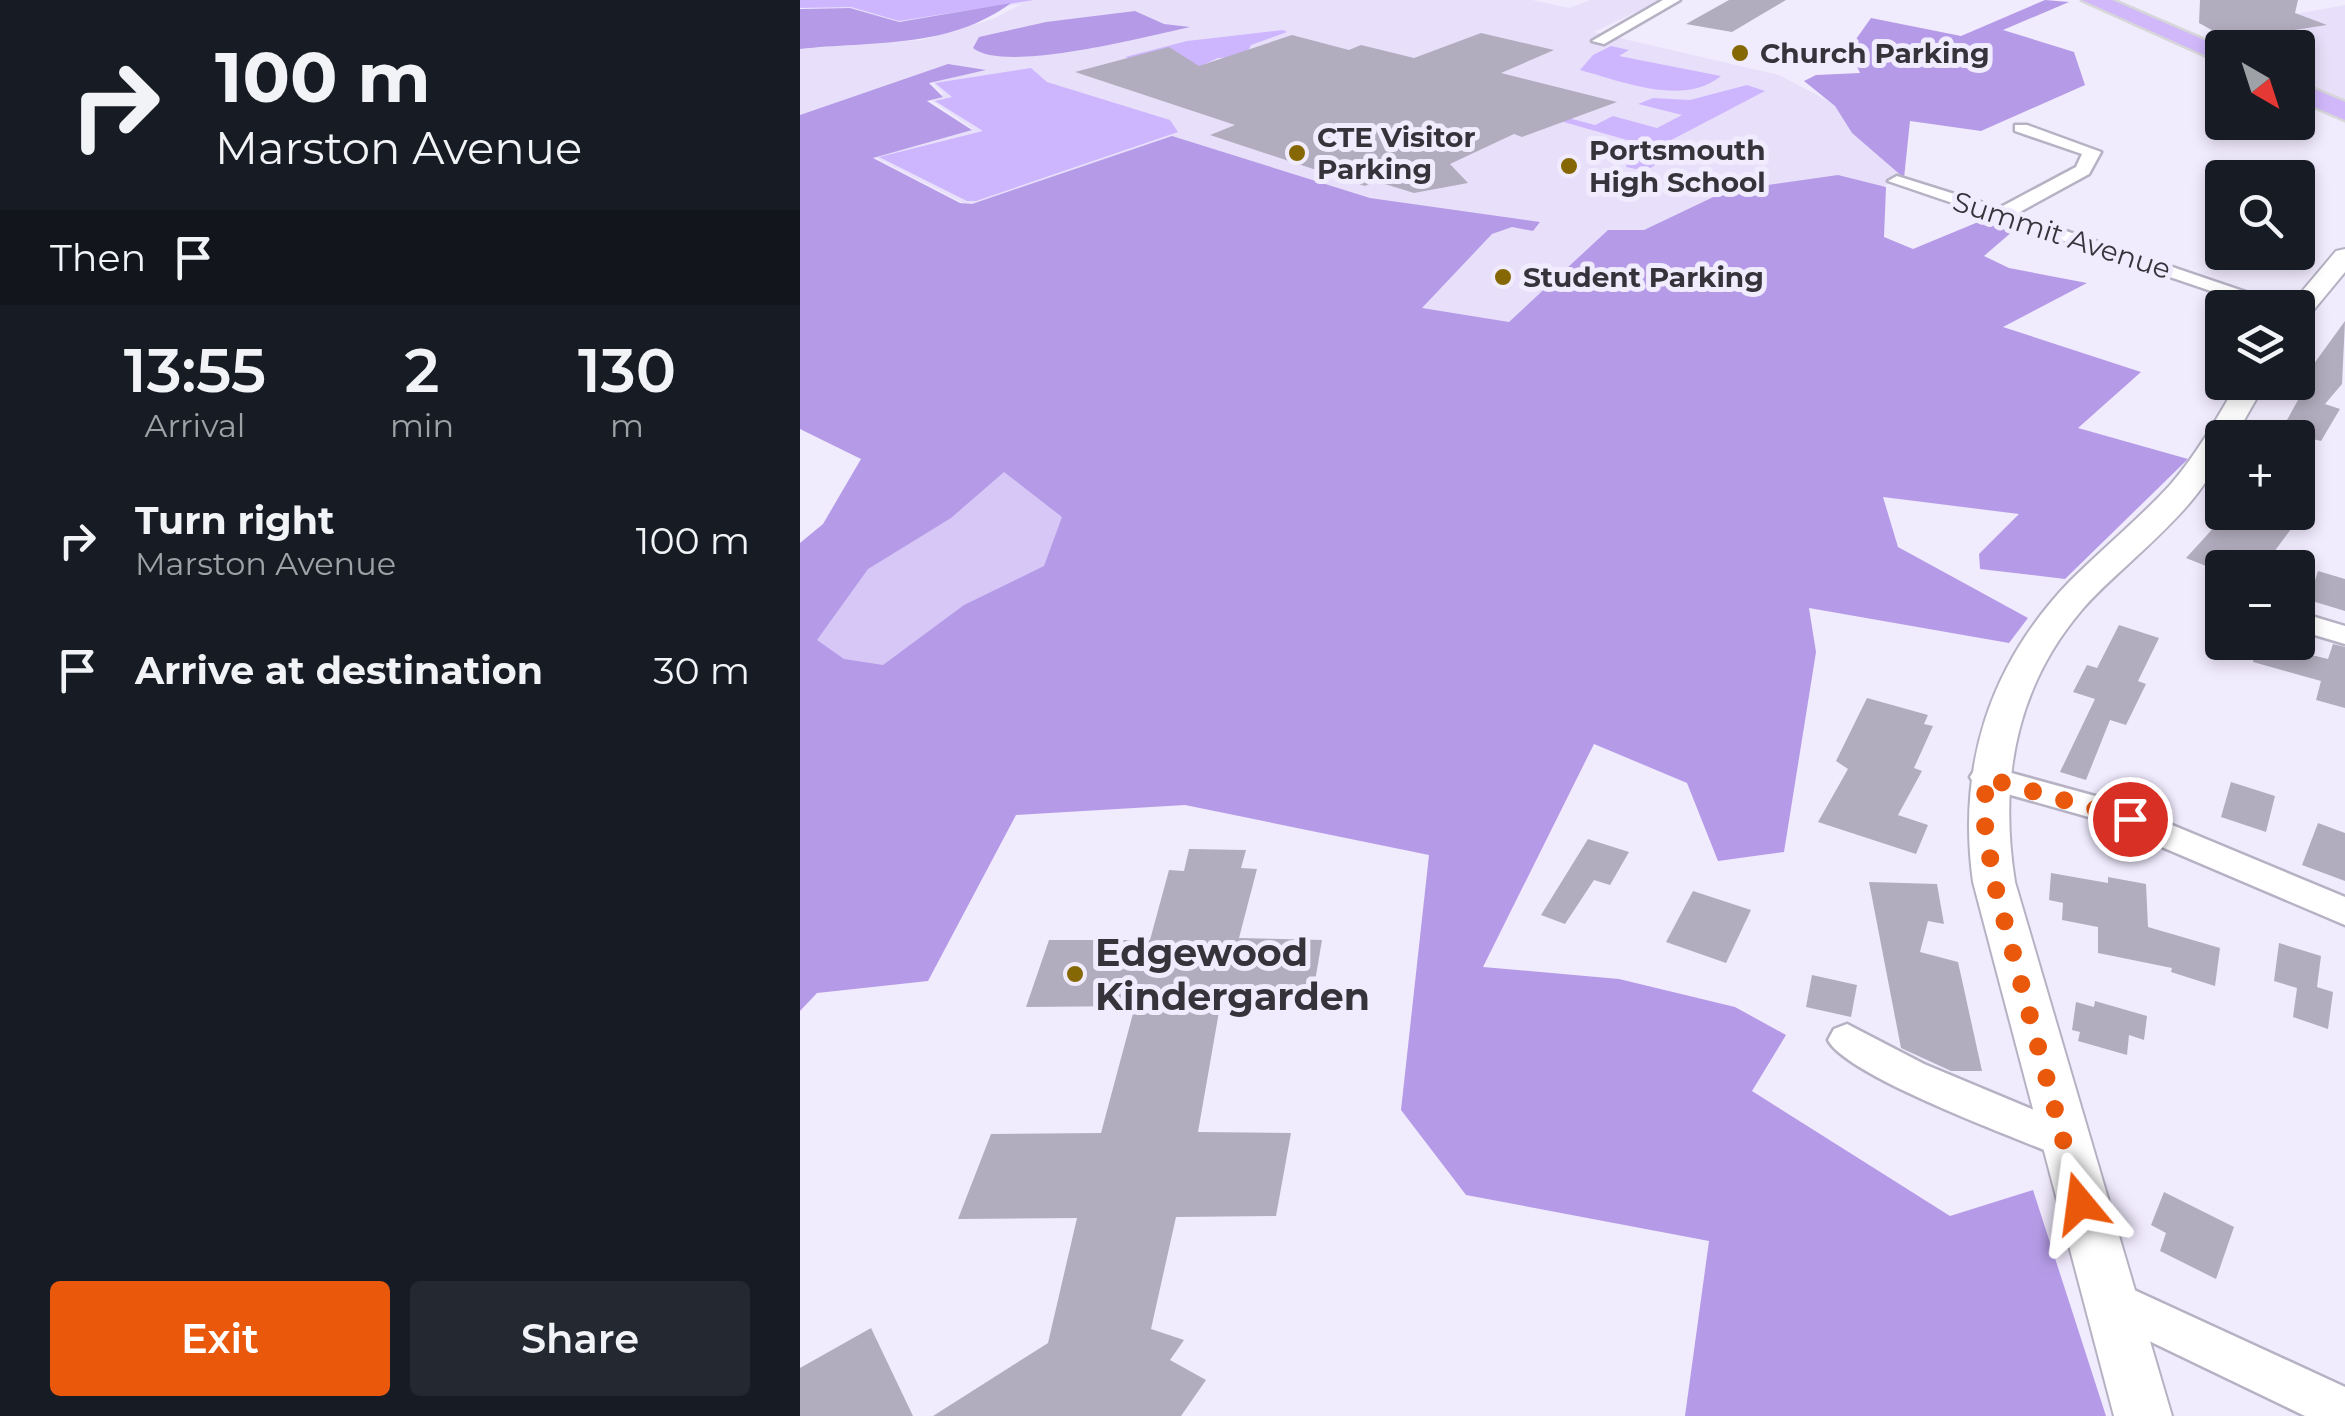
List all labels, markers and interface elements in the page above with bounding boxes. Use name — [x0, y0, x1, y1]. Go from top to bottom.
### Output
north arrow — [2205, 30, 2315, 140]
map controls — [2205, 30, 2315, 660]
text: 100 m — [215, 34, 431, 120]
place label: Church Parking — [1760, 36, 1990, 70]
icon: right — [50, 40, 180, 170]
marker: Church Parking — [1729, 42, 1751, 64]
text: Marston Avenue — [215, 120, 582, 175]
place label: CTE Visitor Parking — [1317, 120, 1476, 186]
place label: Portsmouth High School — [1589, 133, 1766, 199]
marker: CTE Visitor Parking — [1286, 142, 1308, 164]
marker: Portsmouth High School — [1558, 155, 1580, 177]
button: search — [2205, 160, 2315, 270]
street label: Summit Avenue — [1949, 184, 2175, 286]
icon: arrive — [166, 230, 221, 285]
text: Then — [50, 234, 146, 281]
place label: Student Parking — [1523, 260, 1764, 294]
marker: Student Parking — [1492, 266, 1514, 288]
button: layers — [2205, 290, 2315, 400]
text: 13:55 — [124, 334, 266, 407]
text: 2 — [405, 334, 439, 407]
text: 130 — [578, 334, 676, 407]
text: Arrival — [144, 406, 245, 445]
text: min — [390, 406, 454, 445]
text: m — [610, 406, 644, 445]
button: + — [2205, 420, 2315, 530]
text: Turn right — [135, 497, 334, 544]
icon: right — [50, 513, 105, 568]
text: 100 m — [636, 517, 750, 564]
text: Marston Avenue — [135, 544, 396, 583]
button: − — [2205, 550, 2315, 660]
icon: arrive — [50, 643, 105, 698]
text: Arrive at destination — [135, 647, 543, 694]
text: 30 m — [653, 647, 750, 694]
pin — [2088, 777, 2173, 862]
icon: arrive — [2103, 792, 2158, 847]
place label: Edgewood Kindergarden — [1095, 929, 1370, 1020]
marker: Edgewood Kindergarden — [1064, 963, 1086, 985]
position arrow — [2028, 1151, 2132, 1255]
button: Exit — [50, 1281, 390, 1396]
button: Share — [410, 1281, 750, 1396]

